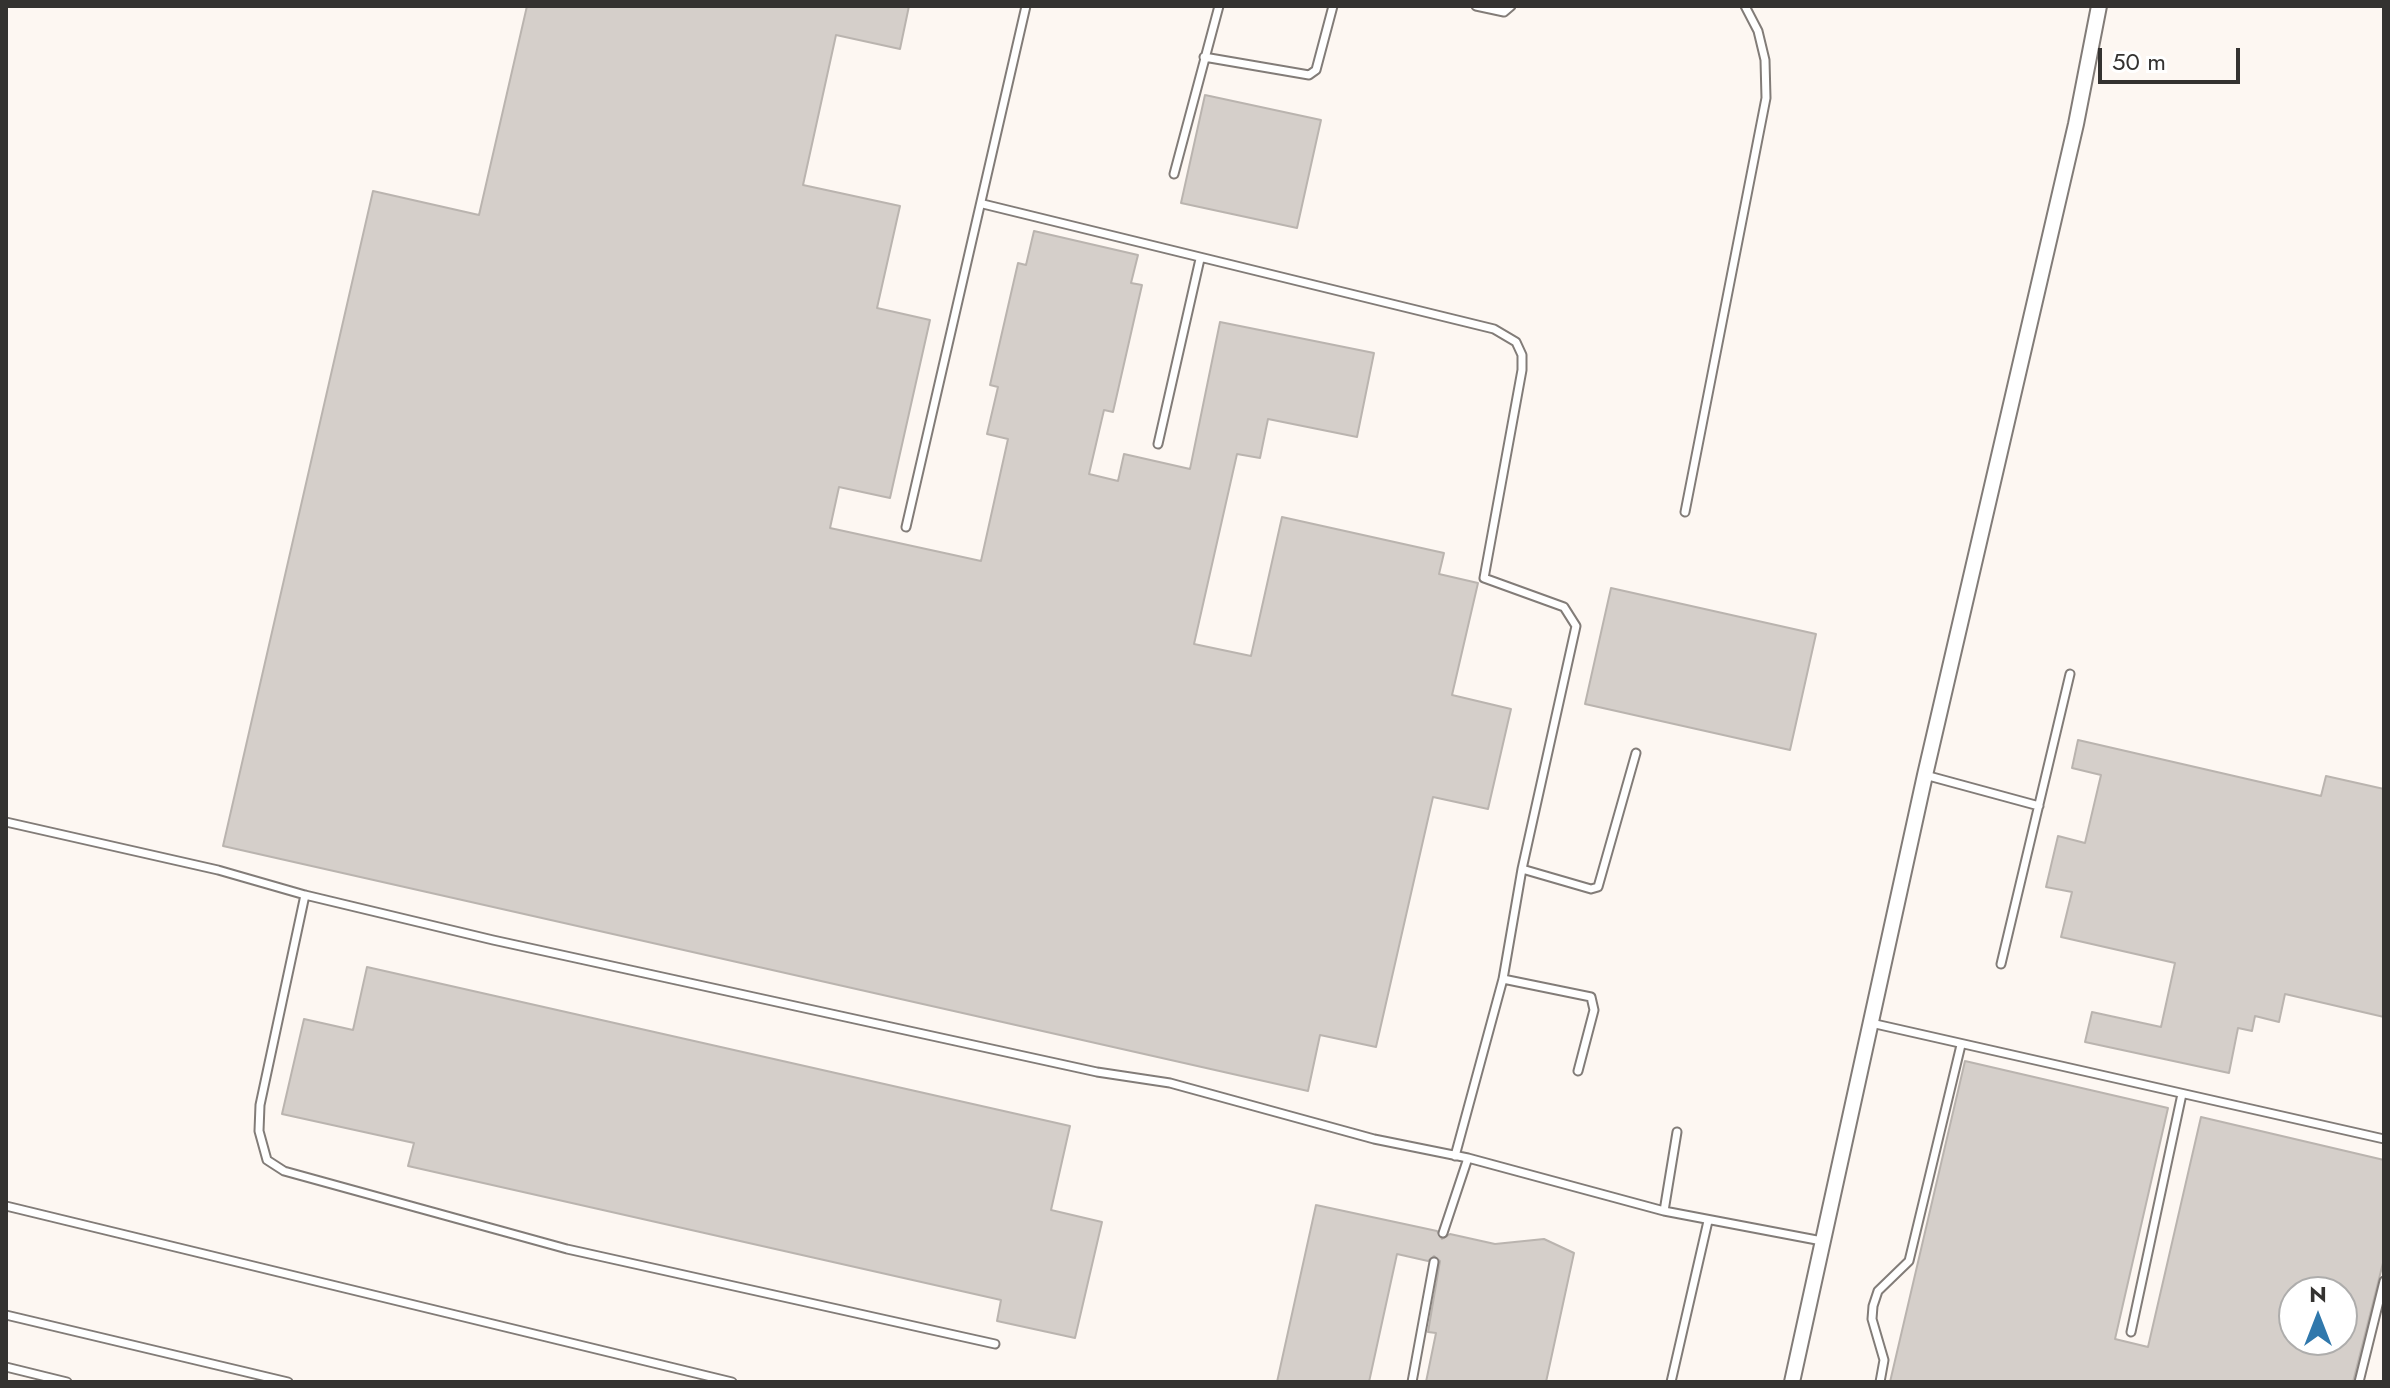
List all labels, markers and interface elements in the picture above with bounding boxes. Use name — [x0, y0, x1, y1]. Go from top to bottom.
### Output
scale bar — [2102, 32, 2244, 82]
text: 50 m — [2112, 44, 2166, 79]
north arrow — [2278, 1276, 2358, 1356]
text: N — [2309, 1278, 2327, 1310]

